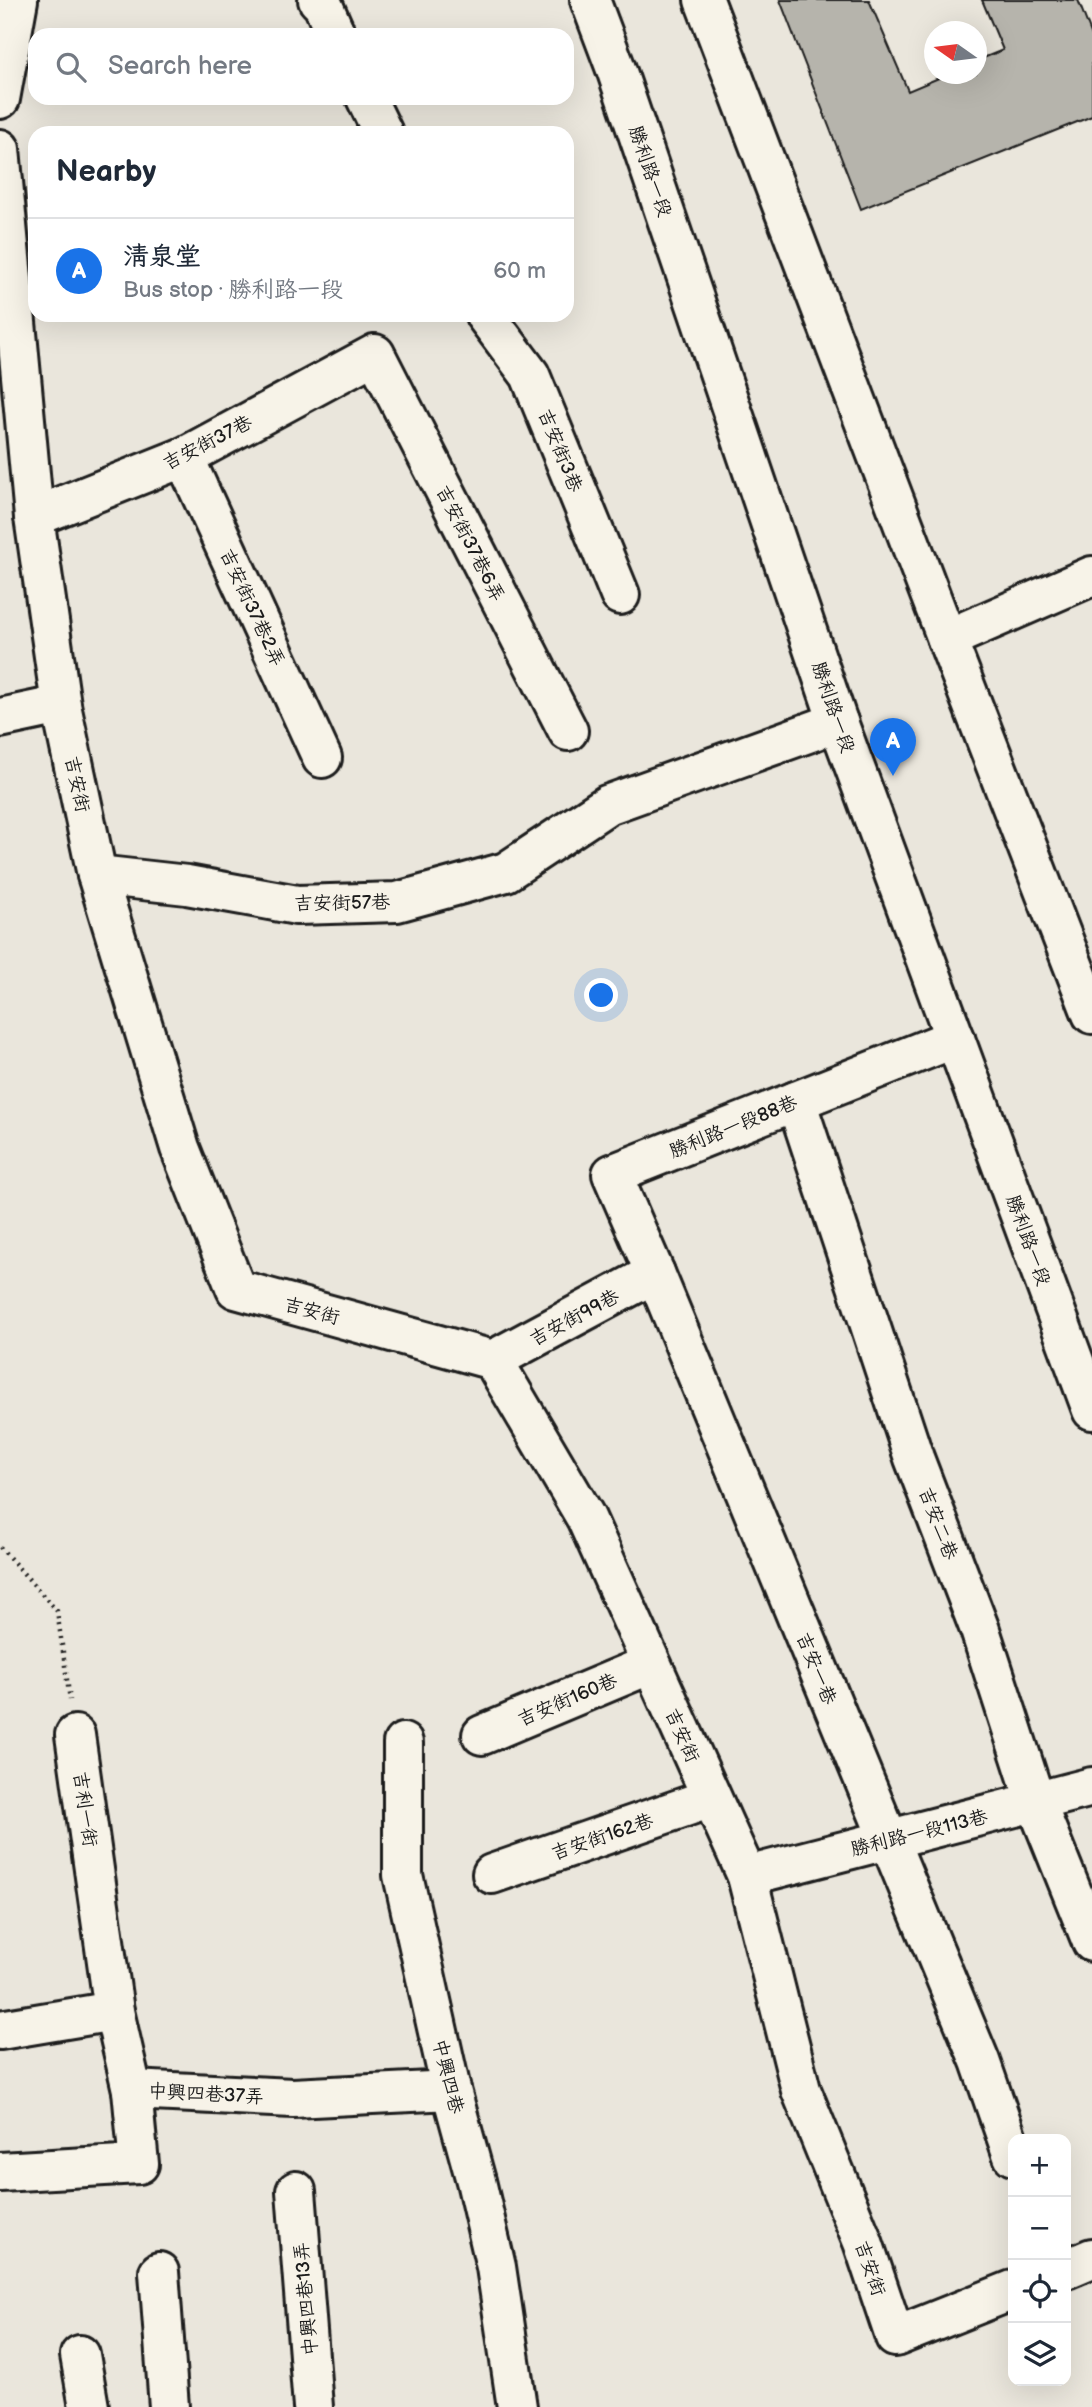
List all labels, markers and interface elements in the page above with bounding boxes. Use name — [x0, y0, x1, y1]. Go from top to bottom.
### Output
north arrow — [924, 21, 987, 84]
search box — [28, 28, 574, 105]
icon: search — [52, 48, 90, 86]
text: Search here — [108, 51, 252, 82]
street label: 勝利路一段 — [623, 123, 676, 220]
text: Nearby — [56, 154, 156, 190]
text: 清泉堂 — [123, 242, 201, 273]
text: A — [72, 257, 86, 285]
text: 60 m — [493, 257, 546, 285]
text: Bus stop · 勝利路一段 — [123, 276, 343, 304]
street label: 吉安街3巷 — [533, 406, 587, 496]
street label: 吉安街37巷 — [159, 411, 256, 476]
street label: 吉安街37巷6弄 — [430, 482, 509, 606]
street label: 吉安街37巷2弄 — [214, 545, 289, 670]
street label: 勝利路一段 — [806, 659, 859, 756]
pin: A — [870, 718, 916, 776]
street label: 吉安街 — [59, 754, 94, 815]
street label: 吉安街57巷 — [294, 891, 390, 916]
your location — [584, 978, 618, 1012]
street label: 勝利路一段88巷 — [666, 1091, 801, 1164]
street label: 勝利路一段 — [1001, 1192, 1055, 1289]
street label: 吉安街99巷 — [526, 1285, 623, 1351]
street label: 吉安街 — [281, 1293, 342, 1330]
street label: 吉安二巷 — [913, 1484, 962, 1563]
street label: 吉安一巷 — [791, 1629, 841, 1708]
street label: 吉安街160巷 — [514, 1669, 621, 1732]
street label: 吉安街 — [660, 1705, 704, 1766]
street label: 吉利一街 — [68, 1770, 101, 1848]
street label: 勝利路一段113巷 — [848, 1805, 990, 1862]
street label: 吉安街162巷 — [549, 1809, 656, 1866]
street label: 中興四巷 — [427, 2037, 468, 2116]
street label: 中興四巷37弄 — [147, 2080, 264, 2109]
map controls — [1008, 2134, 1071, 2386]
button: + — [1008, 2134, 1071, 2197]
button: − — [1008, 2197, 1071, 2260]
street label: 吉安街 — [849, 2238, 890, 2299]
street label: 中興四巷13弄 — [290, 2241, 323, 2357]
button: locate — [1008, 2260, 1071, 2323]
button: layers — [1008, 2323, 1071, 2386]

